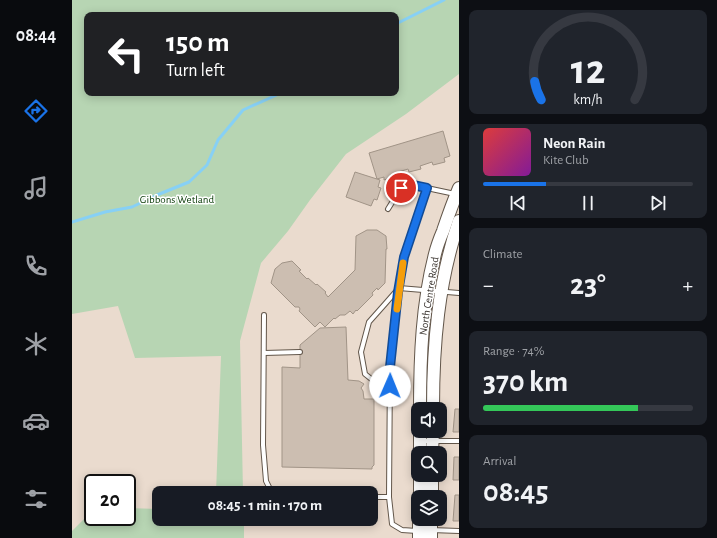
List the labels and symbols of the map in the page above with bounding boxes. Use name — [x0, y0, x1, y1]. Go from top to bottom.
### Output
pin — [384, 171, 418, 205]
park label: Gibbons Wetland — [140, 194, 215, 205]
street label: North Centre Road — [417, 256, 441, 336]
position arrow — [369, 365, 411, 407]
speed limit sign: 20 — [84, 474, 136, 526]

